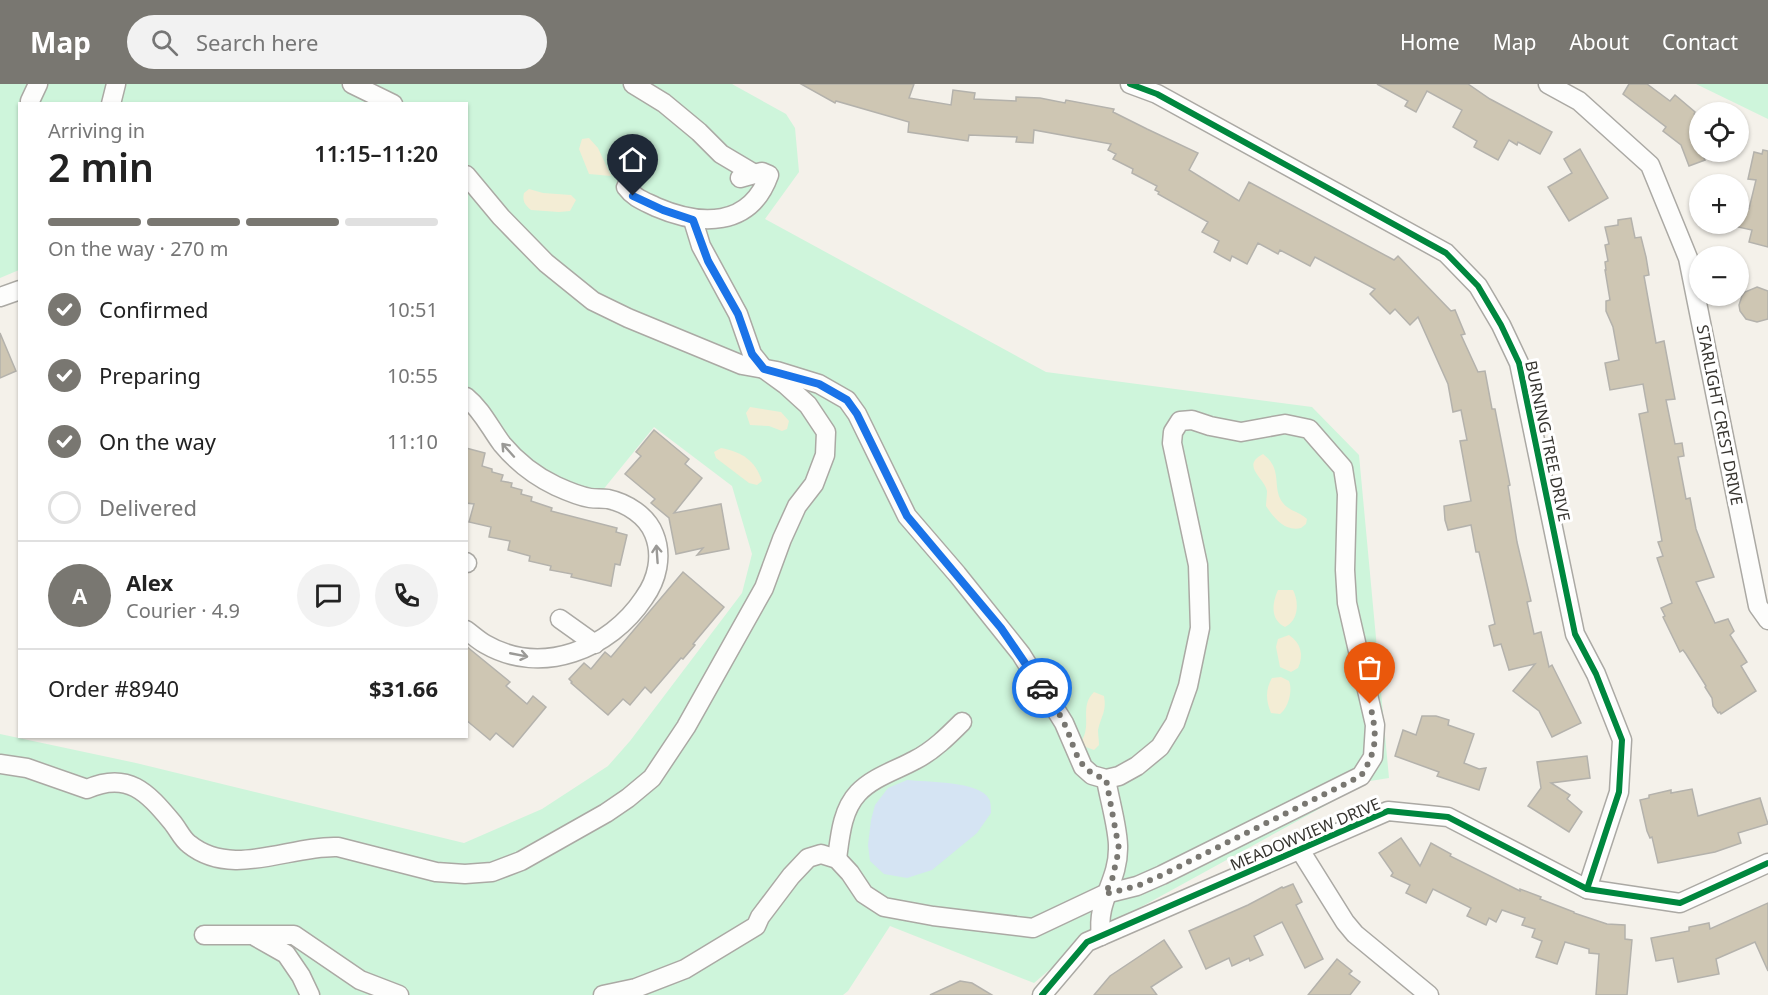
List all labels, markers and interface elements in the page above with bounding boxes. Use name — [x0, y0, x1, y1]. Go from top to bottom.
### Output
search box — [127, 15, 547, 69]
text: Map — [30, 23, 91, 61]
icon: search — [148, 26, 181, 59]
text: Search here — [196, 27, 318, 57]
text: Home — [1400, 28, 1460, 56]
text: Map — [1493, 28, 1536, 56]
text: About — [1569, 28, 1629, 56]
text: Contact — [1662, 28, 1738, 56]
map controls — [1689, 102, 1749, 306]
button: locate — [1689, 102, 1749, 162]
text: Arriving in — [48, 117, 145, 144]
pin — [607, 134, 658, 196]
text: 11:15–11:20 — [314, 138, 438, 168]
text: 2 min — [48, 140, 154, 193]
icon: home — [616, 143, 649, 176]
button: + — [1689, 174, 1749, 234]
text: On the way · 270 m — [48, 235, 228, 262]
button: − — [1689, 246, 1749, 306]
icon: check — [48, 293, 81, 326]
text: Confirmed — [99, 294, 209, 324]
text: 10:51 — [387, 296, 438, 323]
street label: STARLIGHT CREST DRIVE — [1692, 323, 1748, 507]
icon: check — [48, 359, 81, 392]
street label: BURNING TREE DRIVE — [1520, 359, 1576, 523]
text: Preparing — [99, 360, 201, 390]
text: 10:55 — [387, 362, 438, 389]
icon: check — [48, 425, 81, 458]
text: On the way — [99, 426, 216, 456]
text: 11:10 — [387, 428, 438, 455]
one-way arrow — [501, 443, 515, 458]
text: Delivered — [99, 492, 197, 522]
one-way arrow — [651, 544, 662, 564]
button: chat — [297, 564, 360, 627]
button: phone — [375, 564, 438, 627]
text: Alex — [126, 567, 173, 597]
text: A — [72, 580, 87, 610]
text: Courier · 4.9 — [126, 597, 240, 624]
pin — [1344, 642, 1395, 704]
one-way arrow — [508, 650, 528, 661]
icon: bag — [1353, 651, 1386, 684]
courier — [1012, 658, 1072, 718]
icon: car — [1026, 672, 1059, 705]
text: Order #8940 — [48, 673, 179, 703]
text: $31.66 — [369, 673, 438, 703]
street label: MEADOWVIEW DRIVE — [1227, 792, 1383, 876]

